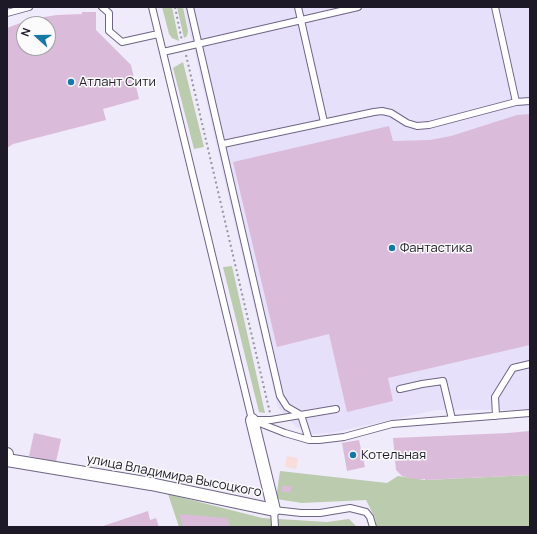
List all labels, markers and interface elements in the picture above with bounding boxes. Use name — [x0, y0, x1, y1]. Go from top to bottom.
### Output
north arrow — [16, 16, 56, 56]
text: N — [17, 26, 34, 38]
place label: Атлант Сити — [79, 74, 156, 90]
marker: Атлант Сити — [66, 77, 76, 87]
place label: Фантастика — [400, 240, 472, 256]
marker: Фантастика — [387, 243, 397, 253]
place label: Котельная — [361, 447, 426, 463]
marker: Котельная — [348, 450, 358, 460]
street label: улица Владимира Высоцкого — [85, 451, 263, 501]

